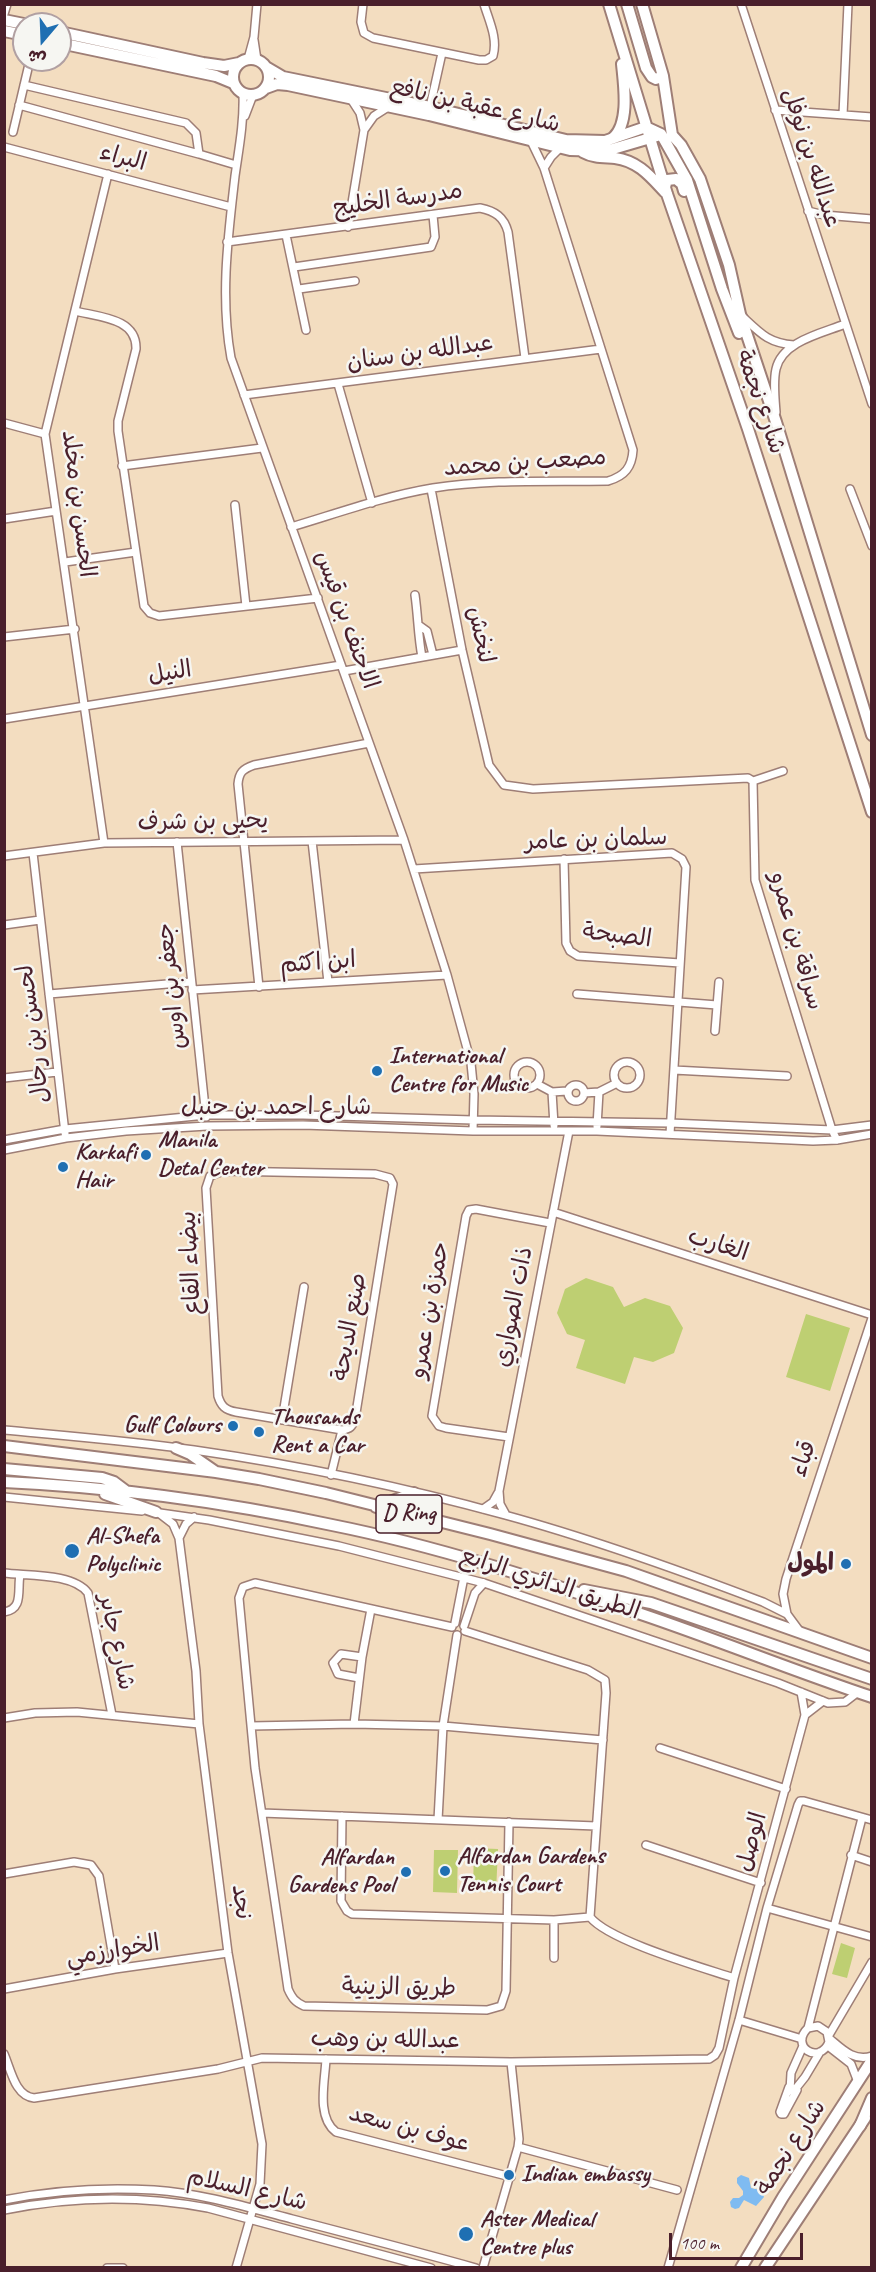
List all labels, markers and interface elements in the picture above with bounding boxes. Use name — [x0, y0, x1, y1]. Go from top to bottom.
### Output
north arrow — [12, 12, 72, 72]
text: ش — [25, 45, 48, 69]
street label: شارع عقبة بن نافع — [387, 72, 563, 140]
street label: عبدالله بن نوفل — [775, 85, 847, 231]
street label: البراء — [96, 138, 150, 178]
street label: مدرسة الخليج — [331, 177, 465, 223]
street label: عبدالله بن سنان — [345, 328, 495, 378]
street label: شارع نجمة — [729, 346, 791, 458]
street label: الحسن بن مخلد — [55, 429, 101, 579]
street label: مصعب بن محمد — [443, 443, 607, 483]
street label: الاحنف بن قيس — [308, 547, 384, 693]
street label: لنخش — [460, 604, 500, 666]
street label: النيل — [146, 655, 194, 691]
street label: يحيى بن شرف — [137, 806, 269, 838]
street label: سلمان بن عامر — [524, 823, 668, 857]
street label: سراقة بن عمرو — [763, 869, 829, 1013]
street label: الصبحة — [581, 917, 653, 955]
street label: جعفر بن اوس — [151, 921, 193, 1051]
street label: ابن اكثم — [279, 946, 357, 980]
street label: لحسن بن رحال — [11, 963, 57, 1105]
place label: International Centre for Music — [389, 1043, 528, 1099]
marker: International Centre for Music — [370, 1064, 384, 1078]
street label: شارع احمد بن حنبل — [181, 1094, 371, 1122]
place label: Manila Detal Center — [158, 1127, 263, 1183]
place label: Karkafi Hair — [75, 1139, 135, 1195]
marker: Manila Detal Center — [139, 1148, 153, 1162]
marker: Karkafi Hair — [56, 1160, 70, 1174]
street label: بيضاء القاع — [174, 1210, 208, 1316]
street label: الغارب — [684, 1222, 752, 1268]
street label: حمزة بن عمرو — [404, 1239, 456, 1381]
street label: ذات الصواري — [488, 1244, 540, 1370]
street label: صنع الديحة — [326, 1271, 374, 1383]
place label: Thousands Rent a Car — [271, 1404, 364, 1460]
place label: Gulf Colours — [124, 1412, 221, 1440]
marker: Gulf Colours — [226, 1419, 240, 1433]
marker: Thousands Rent a Car — [252, 1425, 266, 1439]
street label: قباء — [785, 1437, 823, 1481]
road number: D Ring — [376, 1495, 442, 1533]
place label: Al-Shefa Polyclinic — [86, 1523, 161, 1579]
street label: الطريق الدائري الرابع — [456, 1541, 644, 1627]
marker: Al-Shefa Polyclinic — [63, 1542, 81, 1560]
place label: المول — [787, 1550, 834, 1578]
marker: المول — [839, 1557, 853, 1571]
street label: شارع جابر — [92, 1591, 140, 1693]
street label: الوصل — [730, 1809, 774, 1875]
place label: Alfardan Gardens Tennis Court — [457, 1843, 605, 1899]
place label: Alfardan Gardens Pool — [288, 1844, 394, 1900]
marker: Alfardan Gardens Tennis Court — [438, 1864, 452, 1878]
marker: Alfardan Gardens Pool — [399, 1865, 413, 1879]
street label: نجد — [225, 1883, 257, 1921]
street label: الخوارزمي — [64, 1929, 162, 1973]
street label: طريق الزينية — [342, 1973, 456, 2003]
street label: عبدالله بن وهب — [310, 2024, 460, 2056]
street label: شارع نجمة — [749, 2095, 833, 2201]
street label: عوف بن سعد — [345, 2099, 473, 2159]
place label: Indian embassy — [521, 2161, 650, 2189]
street label: شارع السلام — [184, 2162, 310, 2218]
marker: Indian embassy — [502, 2168, 516, 2182]
place label: Aster Medical Centre plus — [480, 2206, 594, 2262]
scale bar — [672, 2221, 806, 2259]
marker: Aster Medical Centre plus — [457, 2225, 475, 2243]
text: 100 m — [680, 2232, 719, 2254]

